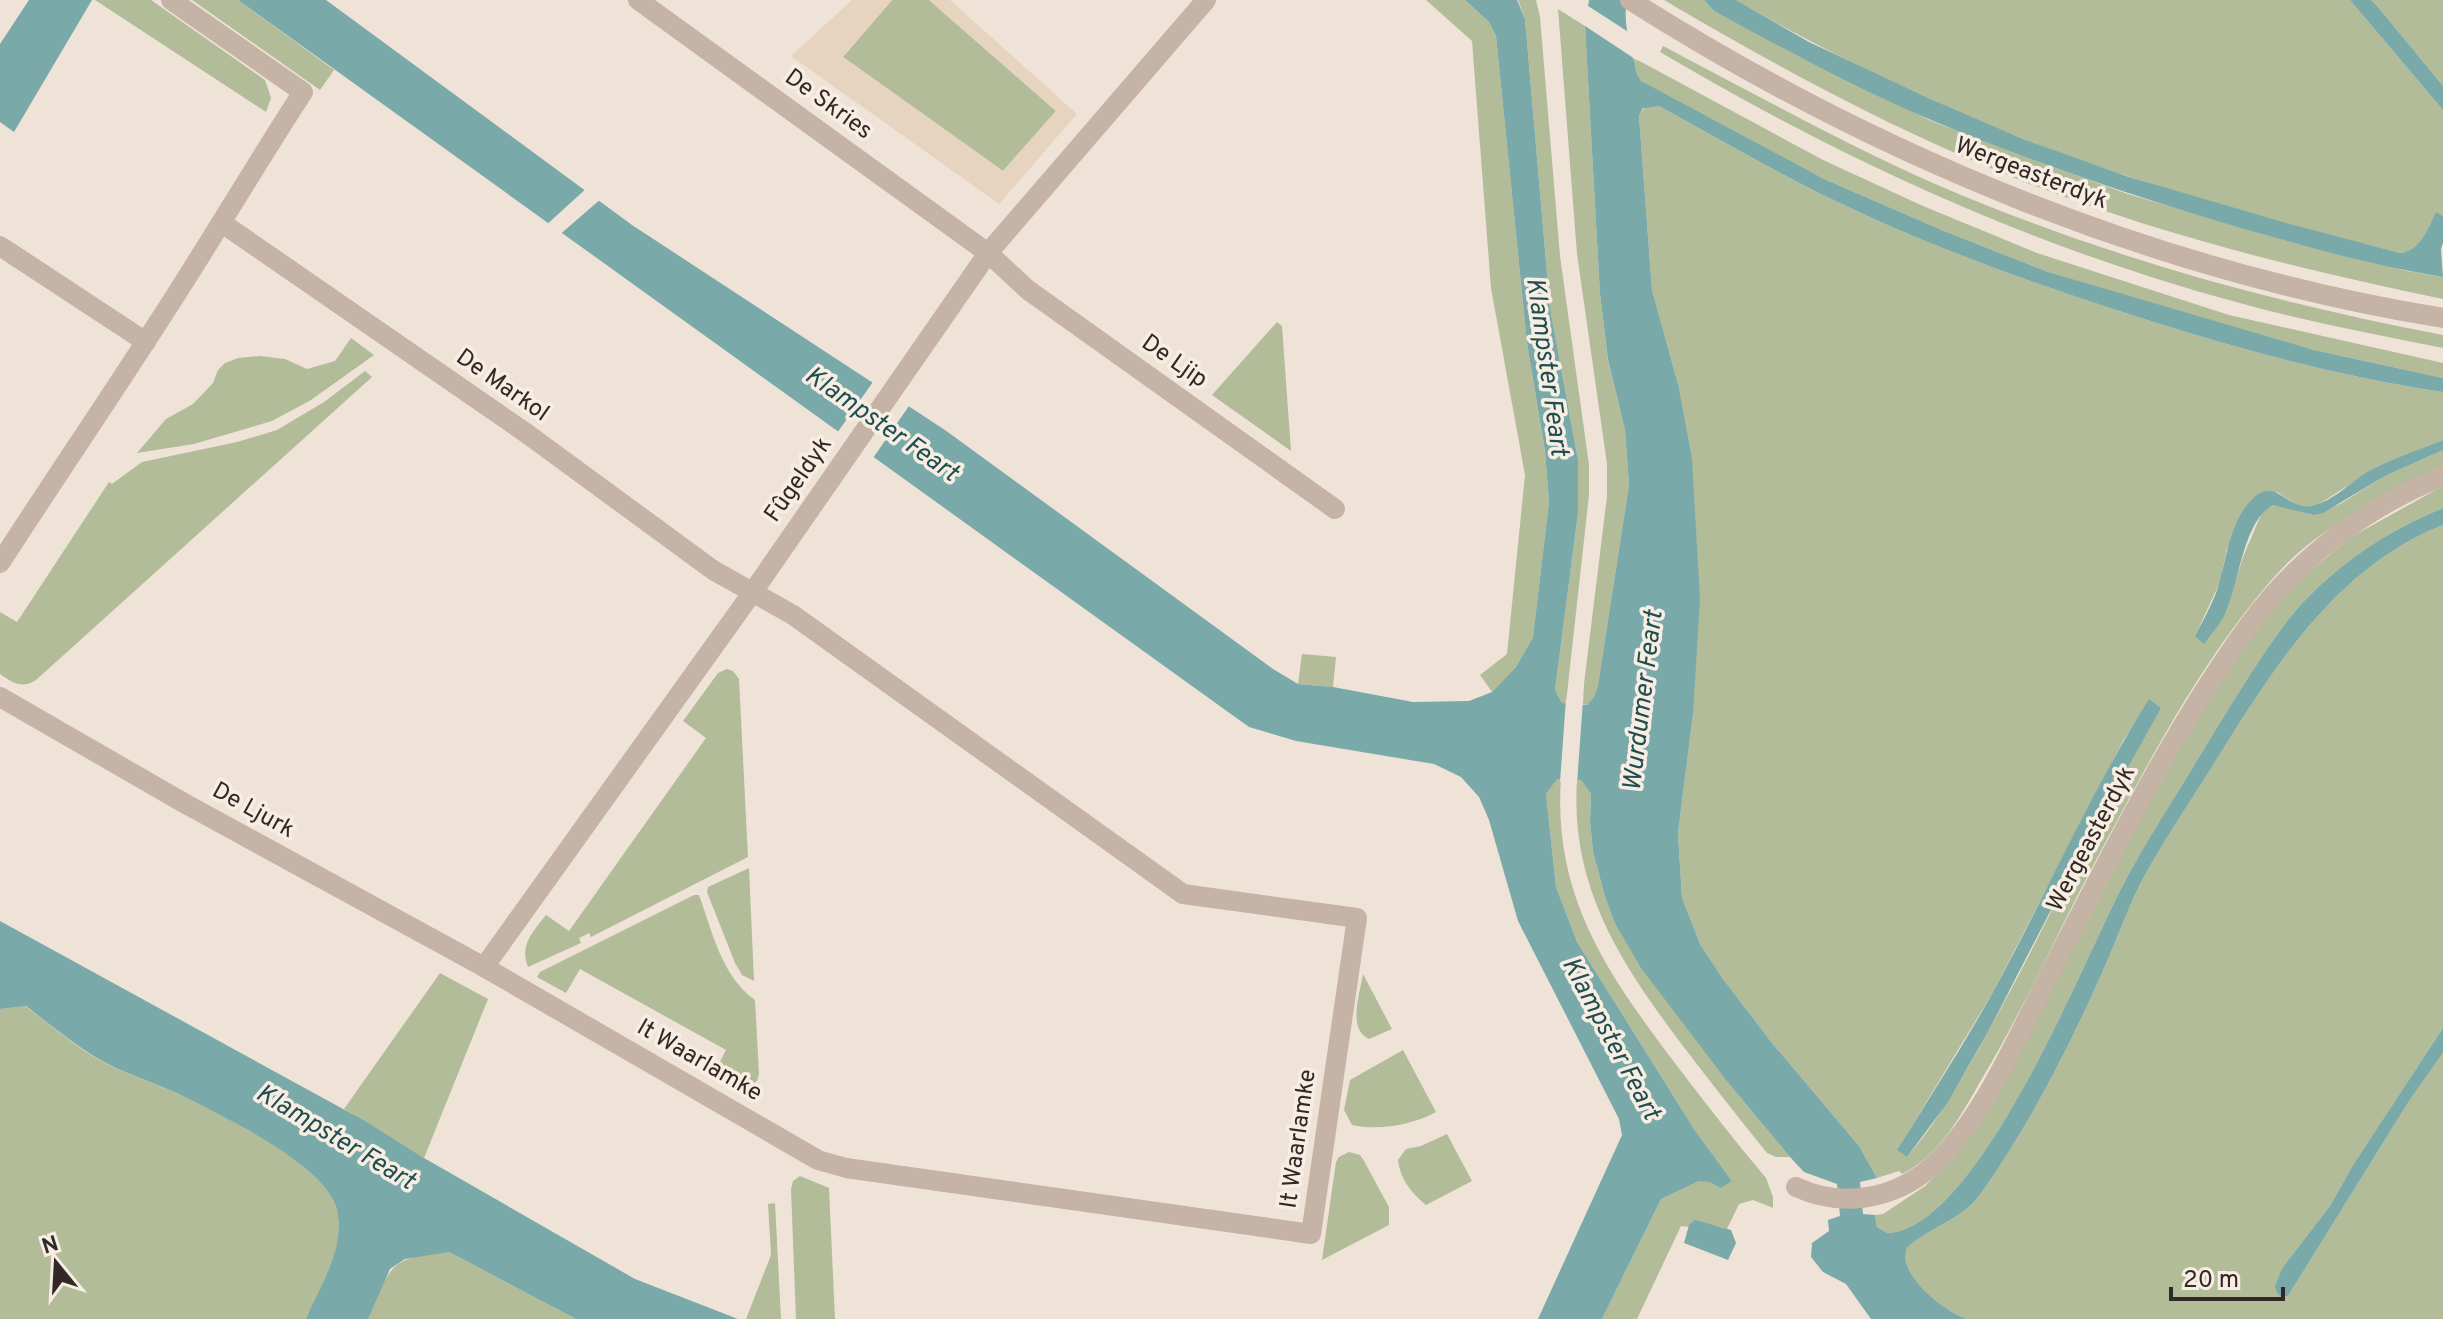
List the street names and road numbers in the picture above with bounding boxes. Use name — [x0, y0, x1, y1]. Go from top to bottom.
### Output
street label: De Skries — [778, 63, 878, 147]
street label: Wergeasterdyk — [1950, 131, 2112, 217]
street label: De Ljip — [1135, 329, 1213, 395]
street label: De Markol — [450, 343, 554, 429]
street label: Fûgeldyk — [759, 431, 839, 529]
street label: Wergeasterdyk — [2041, 761, 2143, 917]
street label: De Ljurk — [206, 776, 300, 846]
street label: It Waarlamke — [631, 1013, 767, 1109]
street label: It Waarlamke — [1274, 1068, 1324, 1210]

